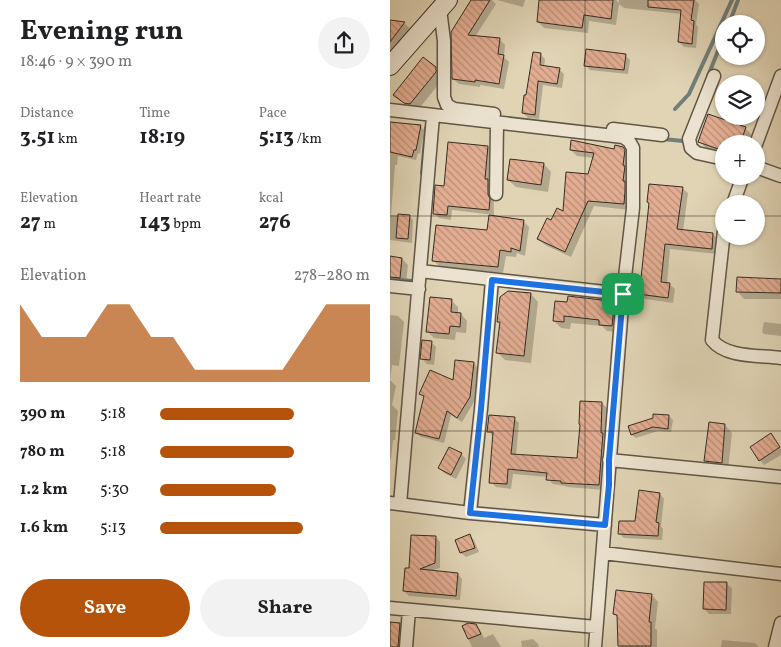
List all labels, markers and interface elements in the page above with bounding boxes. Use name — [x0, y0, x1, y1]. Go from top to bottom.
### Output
text: Evening run — [20, 12, 184, 51]
map controls — [715, 15, 765, 245]
button: locate — [715, 15, 765, 65]
button: share — [318, 17, 370, 69]
text: 18:46 · 9 × 390 m — [20, 51, 132, 73]
button: layers — [715, 75, 765, 125]
text: Distance — [20, 104, 74, 123]
text: Time — [139, 104, 170, 123]
text: Pace — [259, 104, 287, 123]
text: 3.51 — [20, 123, 55, 152]
text: 18:19 — [139, 123, 185, 152]
text: 5:13 — [259, 123, 294, 152]
text: km — [55, 130, 78, 149]
text: /km — [294, 130, 322, 149]
button: + — [715, 135, 765, 185]
text: Elevation — [20, 189, 78, 208]
text: Heart rate — [139, 189, 201, 208]
text: kcal — [259, 189, 284, 208]
button: − — [715, 195, 765, 245]
text: 27 — [20, 208, 41, 237]
text: 143 — [139, 208, 170, 237]
text: 276 — [259, 208, 291, 237]
text: m — [41, 215, 56, 234]
text: bpm — [170, 215, 201, 234]
text: Elevation — [20, 265, 87, 287]
text: 278–280 m — [294, 265, 370, 287]
pin — [602, 273, 644, 315]
icon: arrive — [609, 280, 637, 308]
text: 390 m — [20, 403, 65, 425]
text: 5:18 — [100, 403, 126, 425]
text: 780 m — [20, 441, 65, 463]
text: 5:18 — [100, 441, 126, 463]
text: 1.2 km — [20, 479, 68, 501]
text: 5:30 — [100, 479, 129, 501]
text: 1.6 km — [20, 517, 68, 539]
text: 5:13 — [100, 517, 126, 539]
button: Save — [20, 579, 190, 637]
button: Share — [200, 579, 370, 637]

